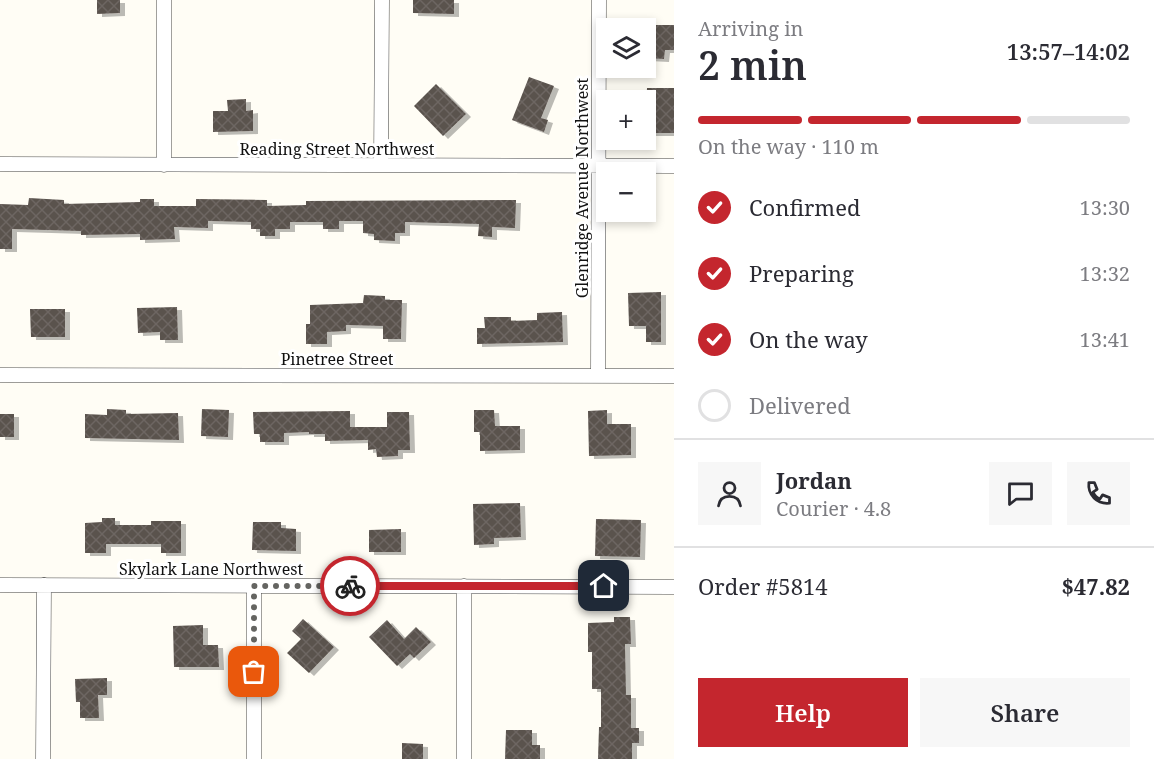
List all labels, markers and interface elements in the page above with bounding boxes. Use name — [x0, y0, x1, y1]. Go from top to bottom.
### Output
text: Arriving in — [698, 15, 803, 42]
map controls — [596, 18, 656, 222]
button: layers — [596, 18, 656, 78]
text: 13:57–14:02 — [1007, 36, 1130, 66]
text: 2 min — [698, 38, 807, 91]
street label: Glenridge Avenue Northwest — [571, 77, 593, 298]
button: + — [596, 90, 656, 150]
text: On the way · 110 m — [698, 133, 879, 160]
street label: Reading Street Northwest — [240, 138, 435, 160]
button: − — [596, 162, 656, 222]
icon: check — [698, 191, 731, 224]
text: Confirmed — [749, 192, 860, 222]
text: 13:30 — [1080, 194, 1130, 221]
icon: check — [698, 257, 731, 290]
text: Preparing — [749, 258, 854, 288]
text: 13:32 — [1080, 260, 1130, 287]
icon: check — [698, 323, 731, 356]
text: On the way — [749, 324, 868, 354]
text: 13:41 — [1080, 326, 1130, 353]
street label: Pinetree Street — [281, 348, 394, 370]
text: Delivered — [749, 390, 851, 420]
button: person — [698, 462, 761, 525]
button: chat — [989, 462, 1052, 525]
button: phone — [1067, 462, 1130, 525]
text: Jordan — [776, 465, 852, 495]
text: Courier · 4.8 — [776, 495, 891, 522]
courier — [320, 556, 380, 616]
street label: Skylark Lane Northwest — [119, 558, 303, 580]
pin — [578, 560, 629, 611]
icon: home — [587, 569, 620, 602]
icon: bike — [334, 570, 367, 603]
text: Order #5814 — [698, 571, 828, 601]
text: $47.82 — [1061, 571, 1130, 601]
pin — [228, 646, 279, 697]
icon: bag — [237, 655, 270, 688]
button: Help — [698, 678, 908, 747]
button: Share — [920, 678, 1130, 747]

